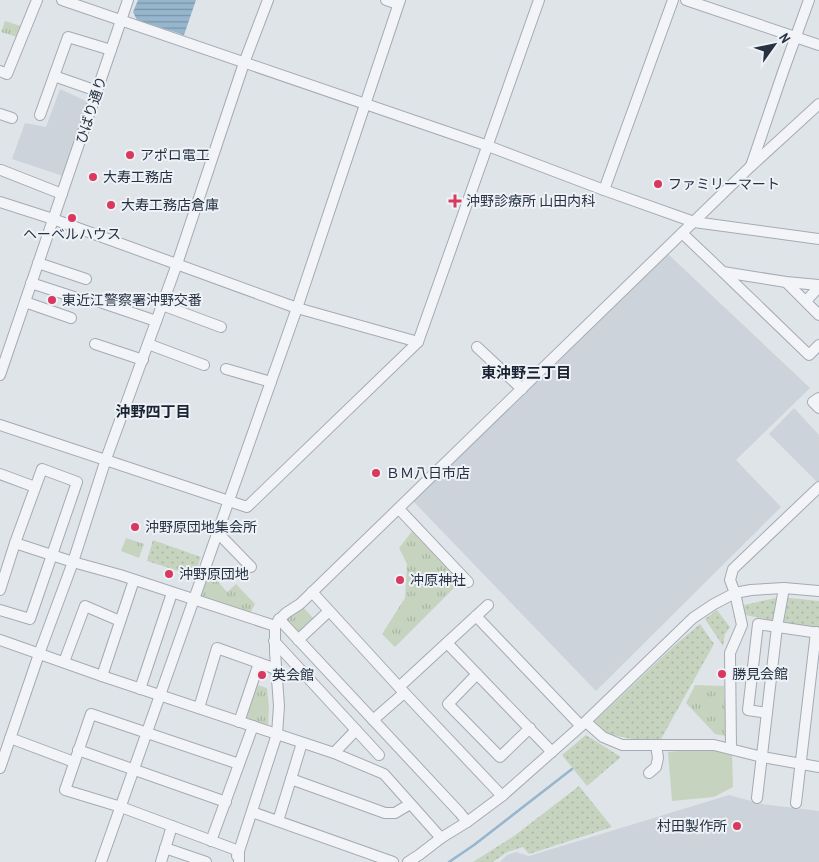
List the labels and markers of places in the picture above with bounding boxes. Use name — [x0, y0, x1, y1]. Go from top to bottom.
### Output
place label: アポロ電工 — [140, 146, 210, 164]
marker: アポロ電工 — [124, 149, 136, 161]
place label: 大寿工務店 — [103, 168, 173, 186]
marker: 大寿工務店 — [87, 171, 99, 183]
place label: ファミリーマート — [668, 175, 780, 193]
marker: ファミリーマート — [652, 178, 664, 190]
place label: 沖野診療所 山田内科 — [466, 192, 595, 210]
marker: 沖野診療所 山田内科 — [448, 194, 462, 208]
place label: 大寿工務店倉庫 — [121, 196, 219, 214]
marker: 大寿工務店倉庫 — [105, 199, 117, 211]
marker: ヘーベルハウス — [66, 212, 78, 224]
place label: ヘーベルハウス — [23, 225, 121, 243]
place label: 東近江警察署沖野交番 — [62, 291, 202, 309]
marker: 東近江警察署沖野交番 — [46, 294, 58, 306]
place label: ＢＭ八日市店 — [386, 464, 470, 482]
marker: ＢＭ八日市店 — [370, 467, 382, 479]
place label: 沖野原団地集会所 — [145, 518, 257, 536]
marker: 沖野原団地集会所 — [129, 521, 141, 533]
place label: 沖野原団地 — [179, 565, 249, 583]
marker: 沖野原団地 — [163, 568, 175, 580]
place label: 冲原神社 — [410, 571, 466, 589]
marker: 冲原神社 — [394, 574, 406, 586]
place label: 勝見会館 — [732, 665, 788, 683]
place label: 英会館 — [272, 666, 314, 684]
marker: 勝見会館 — [716, 668, 728, 680]
marker: 英会館 — [256, 669, 268, 681]
place label: 村田製作所 — [657, 817, 727, 835]
marker: 村田製作所 — [731, 820, 743, 832]

